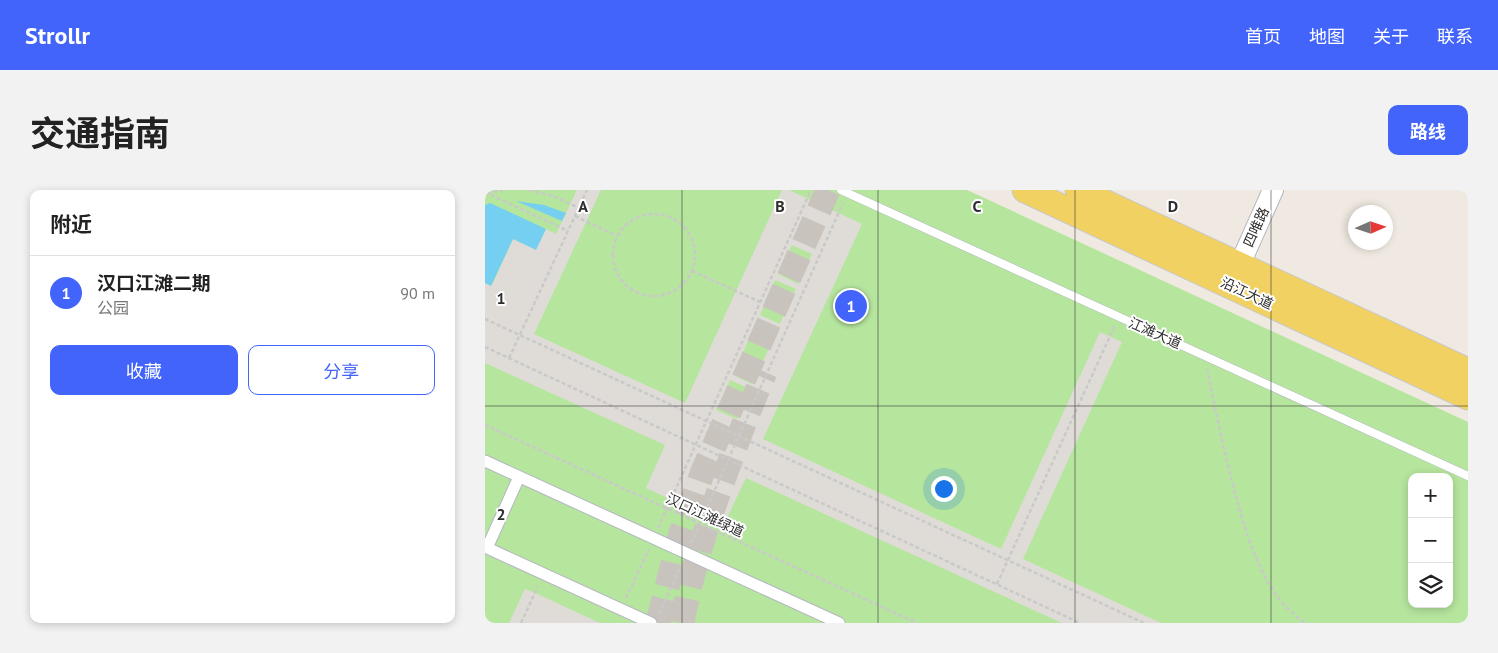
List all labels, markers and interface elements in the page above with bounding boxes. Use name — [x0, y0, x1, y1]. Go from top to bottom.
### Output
text: Strollr — [25, 20, 90, 51]
text: 首页 — [1245, 25, 1281, 48]
text: 地图 — [1309, 25, 1345, 48]
text: 关于 — [1373, 25, 1409, 48]
text: 联系 — [1437, 25, 1473, 48]
button: 路线 — [1388, 105, 1468, 155]
text: 交通指南 — [30, 110, 170, 156]
text: A — [578, 196, 588, 216]
text: B — [775, 196, 785, 216]
text: C — [973, 196, 982, 216]
text: D — [1168, 196, 1178, 216]
street label: 四唯路 — [1239, 204, 1273, 250]
north arrow — [1348, 205, 1393, 250]
text: 附近 — [50, 211, 92, 238]
text: 汉口江滩二期 — [97, 271, 211, 295]
street label: 沿江大道 — [1218, 273, 1276, 313]
text: 1 — [61, 283, 71, 303]
text: 90 m — [400, 283, 435, 303]
pin: 1 — [835, 287, 867, 325]
text: 1 — [496, 288, 506, 308]
text: 公园 — [97, 298, 129, 318]
street label: 江滩大道 — [1126, 313, 1184, 353]
button: 收藏 — [50, 345, 238, 395]
button: 分享 — [248, 345, 435, 395]
map controls — [1408, 473, 1453, 608]
button: + — [1408, 473, 1453, 518]
your location — [931, 476, 957, 502]
street label: 汉口江滩绿道 — [663, 489, 747, 541]
text: 2 — [496, 504, 506, 524]
button: − — [1408, 518, 1453, 563]
button: layers — [1408, 563, 1453, 608]

